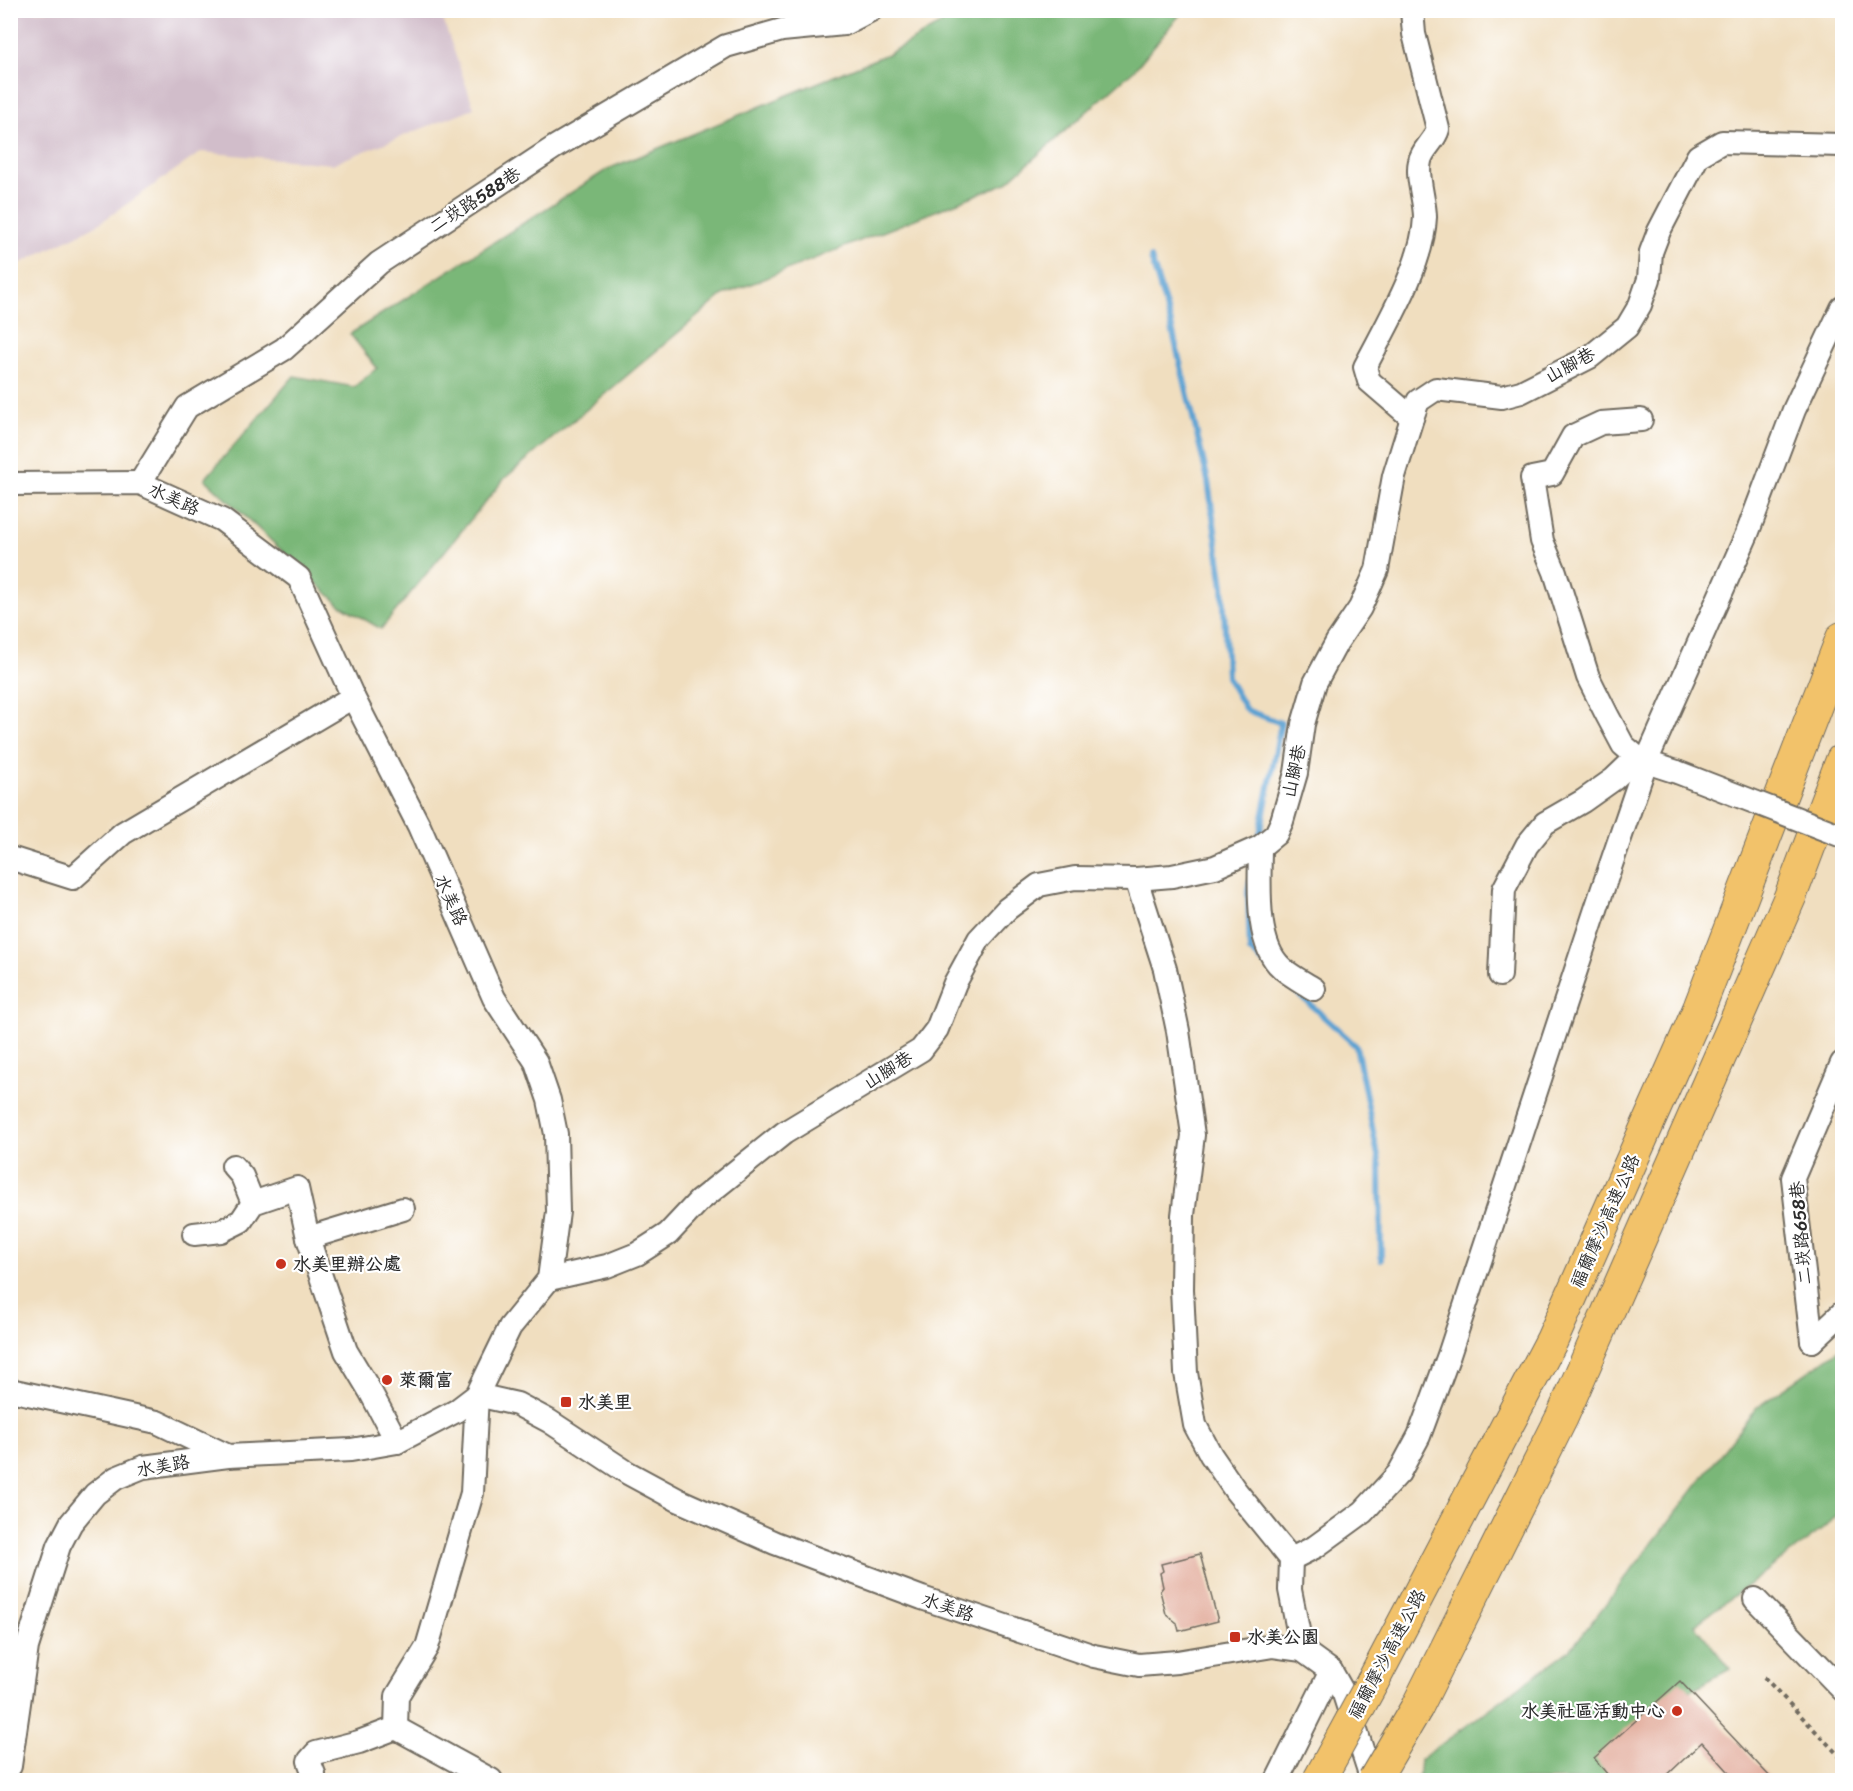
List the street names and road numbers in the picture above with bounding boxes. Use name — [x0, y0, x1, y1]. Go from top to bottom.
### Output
street label: 二崁路588巷 — [422, 158, 528, 242]
street label: 山腳巷 — [1539, 338, 1601, 392]
street label: 水美路 — [143, 473, 205, 525]
street label: 山腳巷 — [1273, 741, 1315, 801]
street label: 水美路 — [425, 869, 477, 931]
street label: 山腳巷 — [857, 1042, 919, 1098]
street label: 福爾摩沙高速公路 — [1561, 1149, 1649, 1293]
street label: 二崁路658巷 — [1781, 1180, 1821, 1286]
street label: 水美路 — [134, 1446, 192, 1486]
street label: 水美路 — [917, 1583, 979, 1631]
street label: 福爾摩沙高速公路 — [1339, 1583, 1435, 1725]

